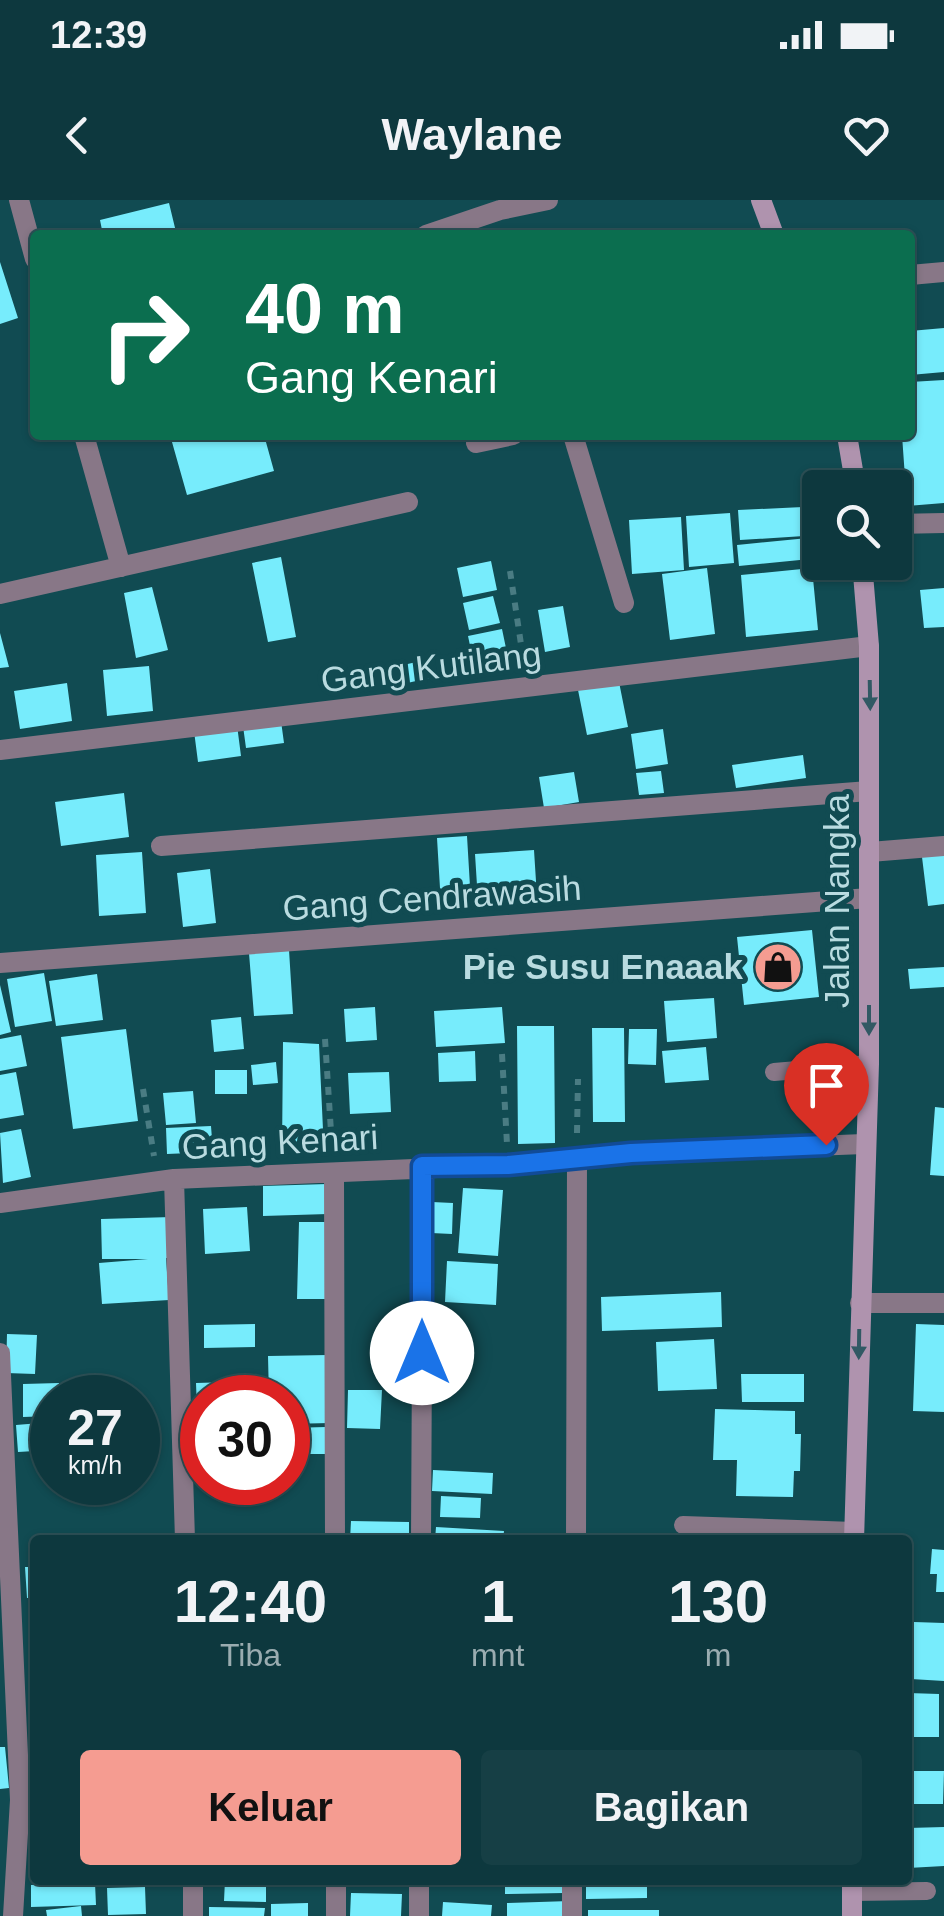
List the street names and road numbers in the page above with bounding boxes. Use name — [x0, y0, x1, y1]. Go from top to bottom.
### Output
street label: Gang Kutilang — [318, 634, 543, 699]
street label: Jalan Nangka — [817, 793, 856, 1008]
street label: Gang Cendrawasih — [281, 868, 583, 927]
street label: Gang Kenari — [181, 1117, 379, 1166]

